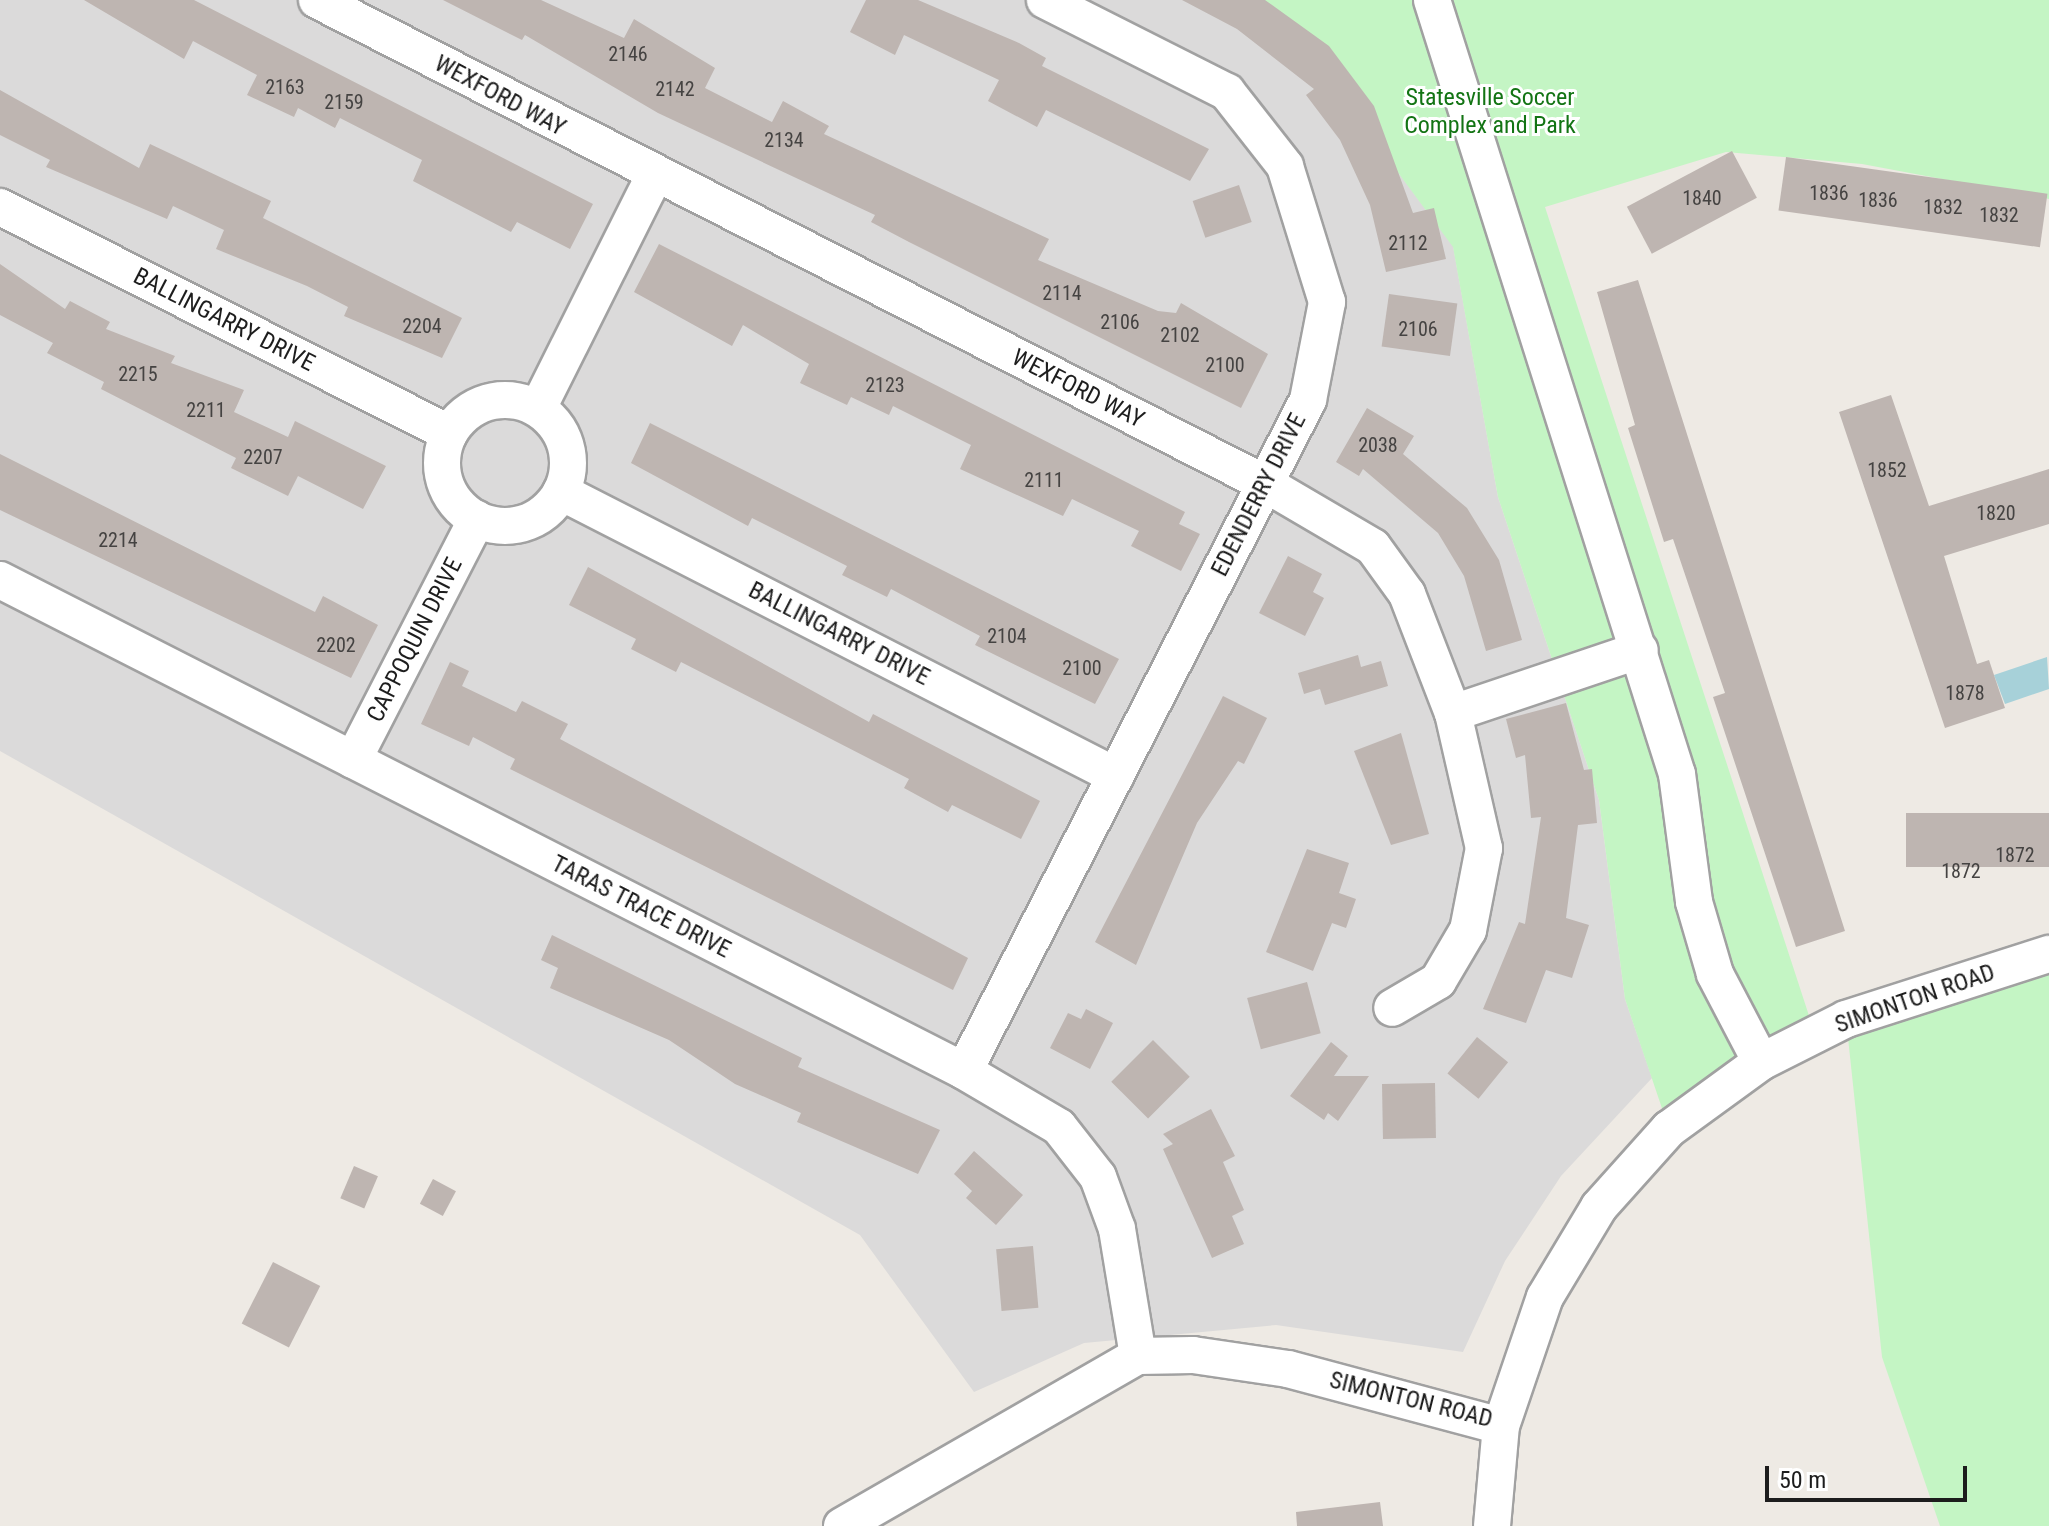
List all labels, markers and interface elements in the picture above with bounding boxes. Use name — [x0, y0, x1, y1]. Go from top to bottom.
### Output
house number: 2146 — [608, 42, 648, 66]
street label: WEXFORD WAY — [429, 49, 571, 143]
house number: 2163 — [265, 75, 305, 99]
house number: 2142 — [655, 77, 695, 101]
park label: Statesville Soccer Complex and Park — [1404, 84, 1576, 140]
house number: 2159 — [324, 90, 364, 114]
house number: 2134 — [764, 128, 804, 152]
house number: 1836 — [1809, 181, 1849, 205]
house number: 1840 — [1682, 186, 1722, 210]
house number: 1836 — [1858, 188, 1898, 212]
house number: 1832 — [1923, 195, 1963, 219]
house number: 1832 — [1979, 203, 2019, 227]
house number: 2112 — [1388, 231, 1428, 255]
street label: BALLINGARRY DRIVE — [129, 262, 319, 378]
house number: 2114 — [1042, 281, 1082, 305]
house number: 2106 — [1100, 310, 1140, 334]
house number: 2204 — [402, 314, 442, 338]
house number: 2106 — [1398, 317, 1438, 341]
house number: 2102 — [1160, 323, 1200, 347]
street label: WEXFORD WAY — [1007, 343, 1149, 435]
house number: 2100 — [1205, 353, 1245, 377]
house number: 2215 — [118, 362, 158, 386]
house number: 2123 — [865, 373, 905, 397]
house number: 2211 — [186, 398, 226, 422]
street label: EDENDERRY DRIVE — [1206, 409, 1312, 581]
house number: 2038 — [1358, 433, 1398, 457]
house number: 2207 — [243, 445, 283, 469]
house number: 1852 — [1867, 458, 1907, 482]
house number: 2111 — [1024, 468, 1064, 492]
house number: 1820 — [1976, 501, 2016, 525]
house number: 2214 — [98, 528, 138, 552]
street label: CAPPOQUIN DRIVE — [361, 553, 469, 727]
street label: BALLINGARRY DRIVE — [744, 576, 934, 692]
house number: 2104 — [987, 624, 1027, 648]
house number: 2202 — [316, 633, 356, 657]
house number: 2100 — [1062, 656, 1102, 680]
house number: 1878 — [1945, 681, 1985, 705]
house number: 1872 — [1995, 843, 2035, 867]
street label: TARAS TRACE DRIVE — [546, 849, 736, 965]
house number: 1872 — [1941, 859, 1981, 883]
street label: SIMONTON ROAD — [1831, 958, 1999, 1040]
street label: SIMONTON ROAD — [1327, 1366, 1495, 1434]
scale bar — [1769, 1450, 1971, 1500]
text: 50 m — [1779, 1466, 1826, 1494]

